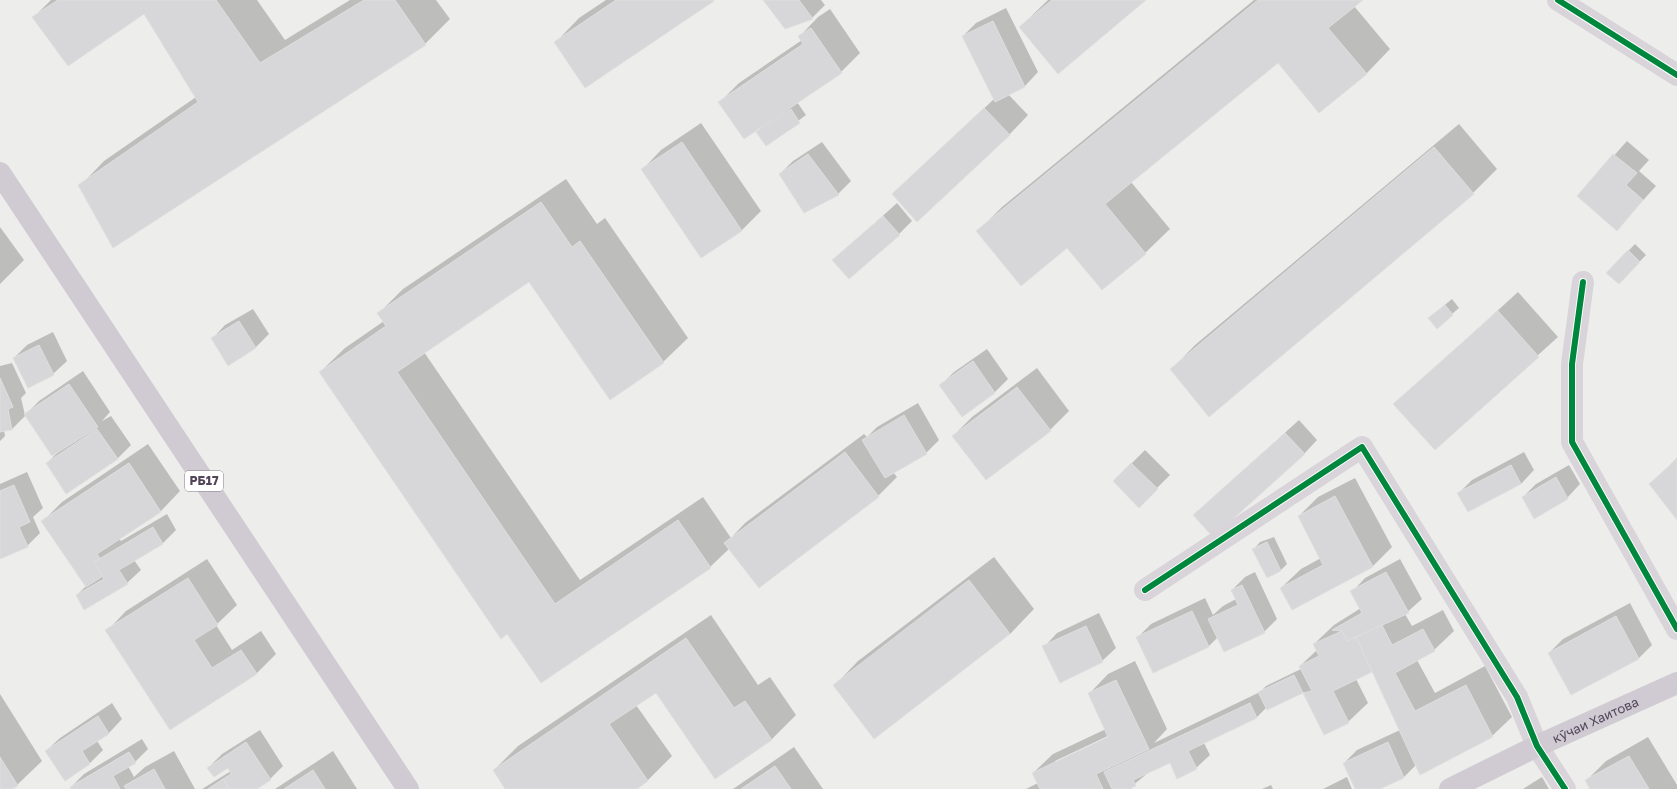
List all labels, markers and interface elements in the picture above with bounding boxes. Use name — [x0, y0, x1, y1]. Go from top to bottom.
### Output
road number: РБ17 — [185, 471, 223, 491]
street label: кӯчаи Хаитова — [1550, 693, 1641, 746]

